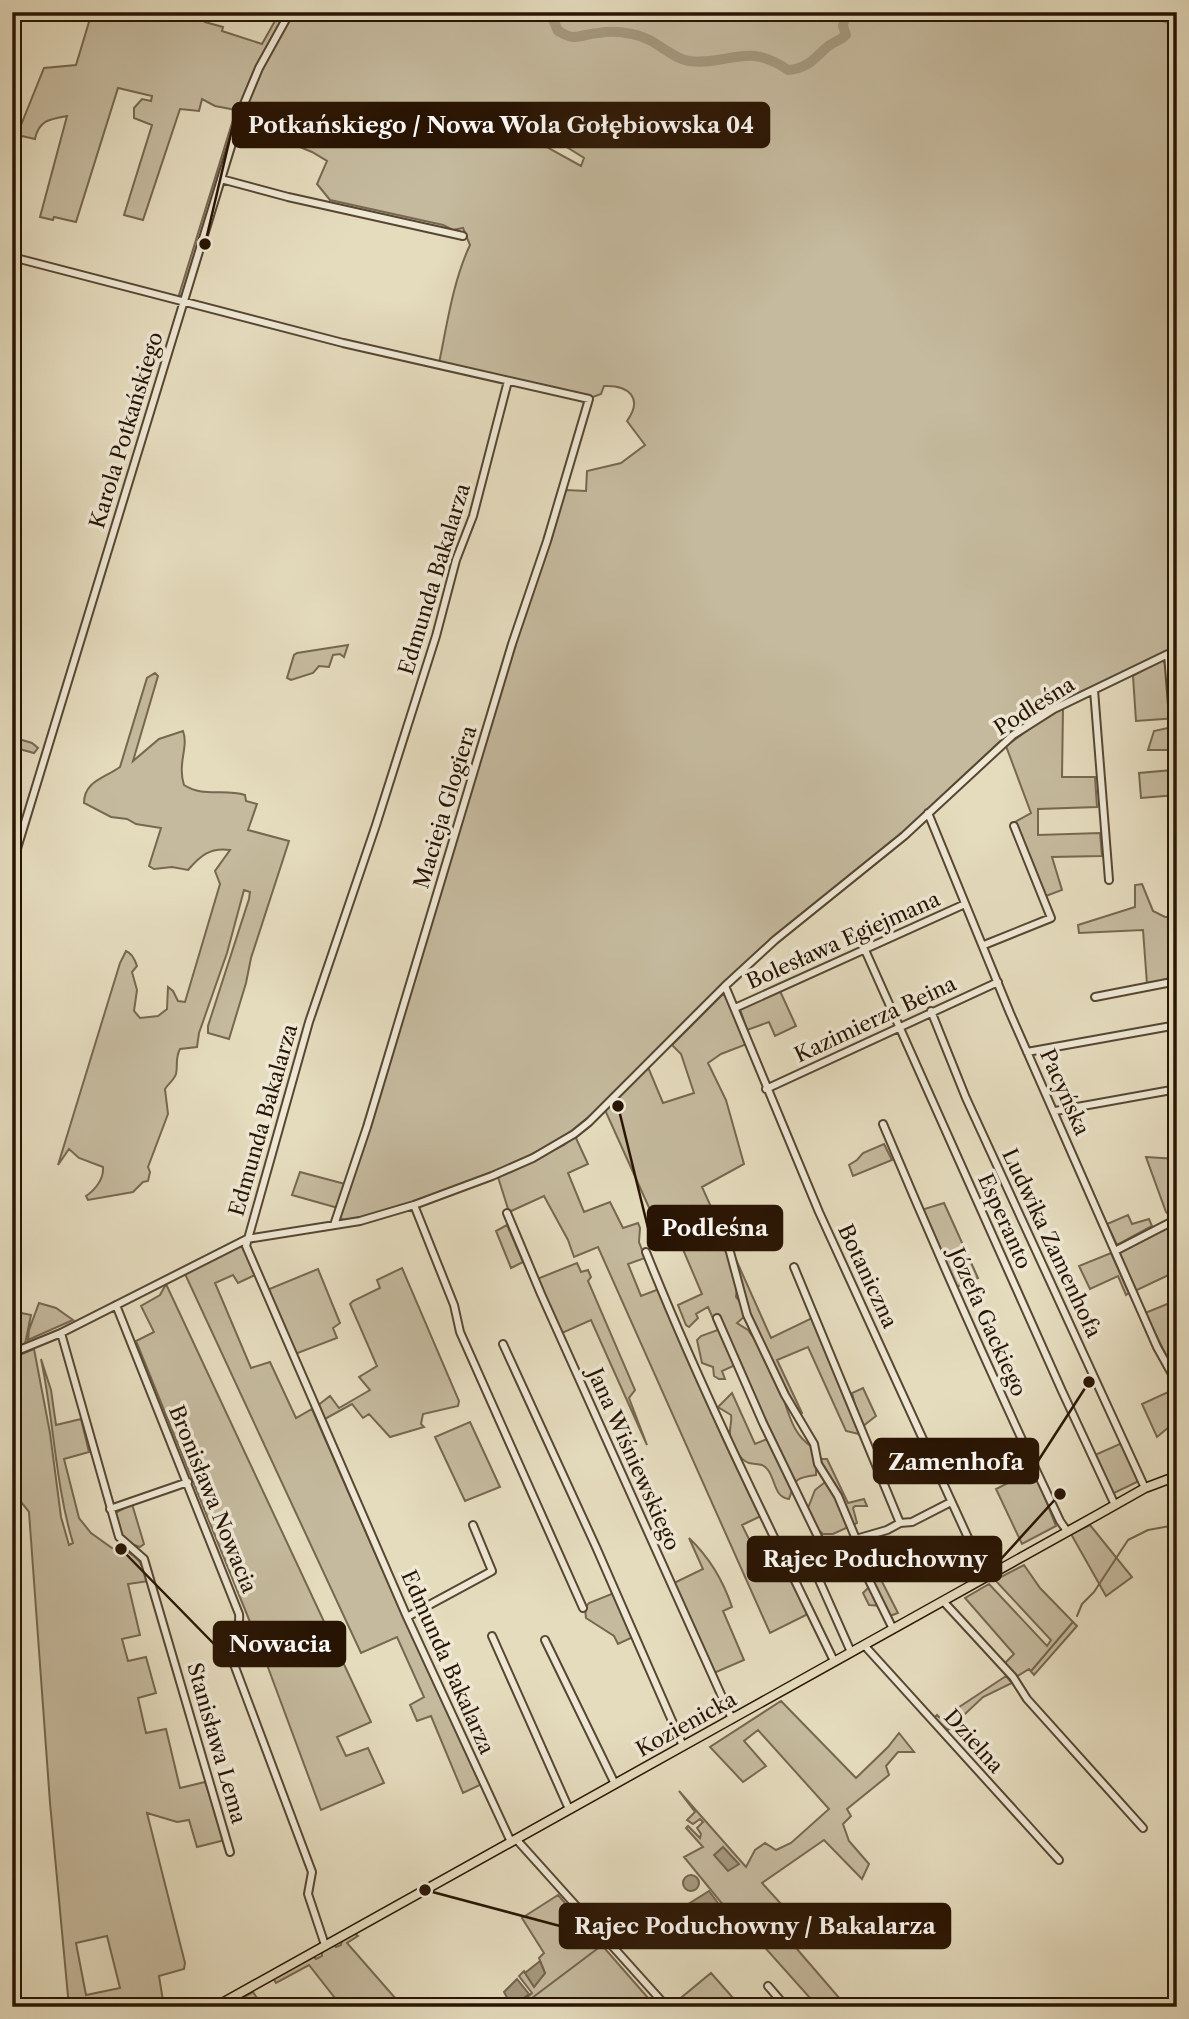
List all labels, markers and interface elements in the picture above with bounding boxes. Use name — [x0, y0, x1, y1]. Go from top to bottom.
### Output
callout: Potkańskiego / Nowa Wola Gołębiowska 04 — [233, 103, 769, 147]
text: Potkańskiego / Nowa Wola Gołębiowska 04 — [248, 111, 754, 139]
street label: Karola Potkańskiego — [84, 329, 168, 531]
street label: Edmunda Bakalarza — [393, 479, 475, 678]
street label: Podleśna — [989, 671, 1080, 741]
street label: Macieja Glogiera — [408, 722, 482, 891]
street label: Bolesława Egiejmana — [742, 886, 944, 994]
street label: Kazimierza Beina — [790, 970, 961, 1067]
street label: Edmunda Bakalarza — [224, 1020, 303, 1219]
street label: Pacyńska — [1035, 1045, 1095, 1140]
street label: Ludwika Zamenhofa — [997, 1145, 1107, 1342]
street label: Esperanto — [973, 1170, 1037, 1272]
callout: Podleśna — [648, 1206, 782, 1250]
text: Podleśna — [662, 1214, 769, 1242]
street label: Botaniczna — [833, 1220, 903, 1333]
street label: Józefa Gackiego — [943, 1241, 1032, 1400]
street label: Jana Wiśniewskiego — [581, 1361, 685, 1554]
street label: Bronisława Nowacia — [164, 1401, 262, 1597]
callout: Zamenhofa — [874, 1439, 1038, 1483]
text: Zamenhofa — [888, 1448, 1024, 1476]
callout: Rajec Poduchowny — [748, 1537, 1001, 1581]
text: Rajec Poduchowny — [763, 1545, 988, 1573]
street label: Edmunda Bakalarza — [396, 1566, 500, 1759]
callout: Nowacia — [214, 1622, 345, 1666]
text: Nowacia — [229, 1630, 332, 1658]
street label: Stanisława Lema — [182, 1660, 252, 1827]
street label: Kozienicka — [631, 1686, 741, 1762]
street label: Dzielna — [939, 1704, 1009, 1778]
callout: Rajec Poduchowny / Bakalarza — [560, 1904, 950, 1948]
text: Rajec Poduchowny / Bakalarza — [574, 1912, 937, 1940]

